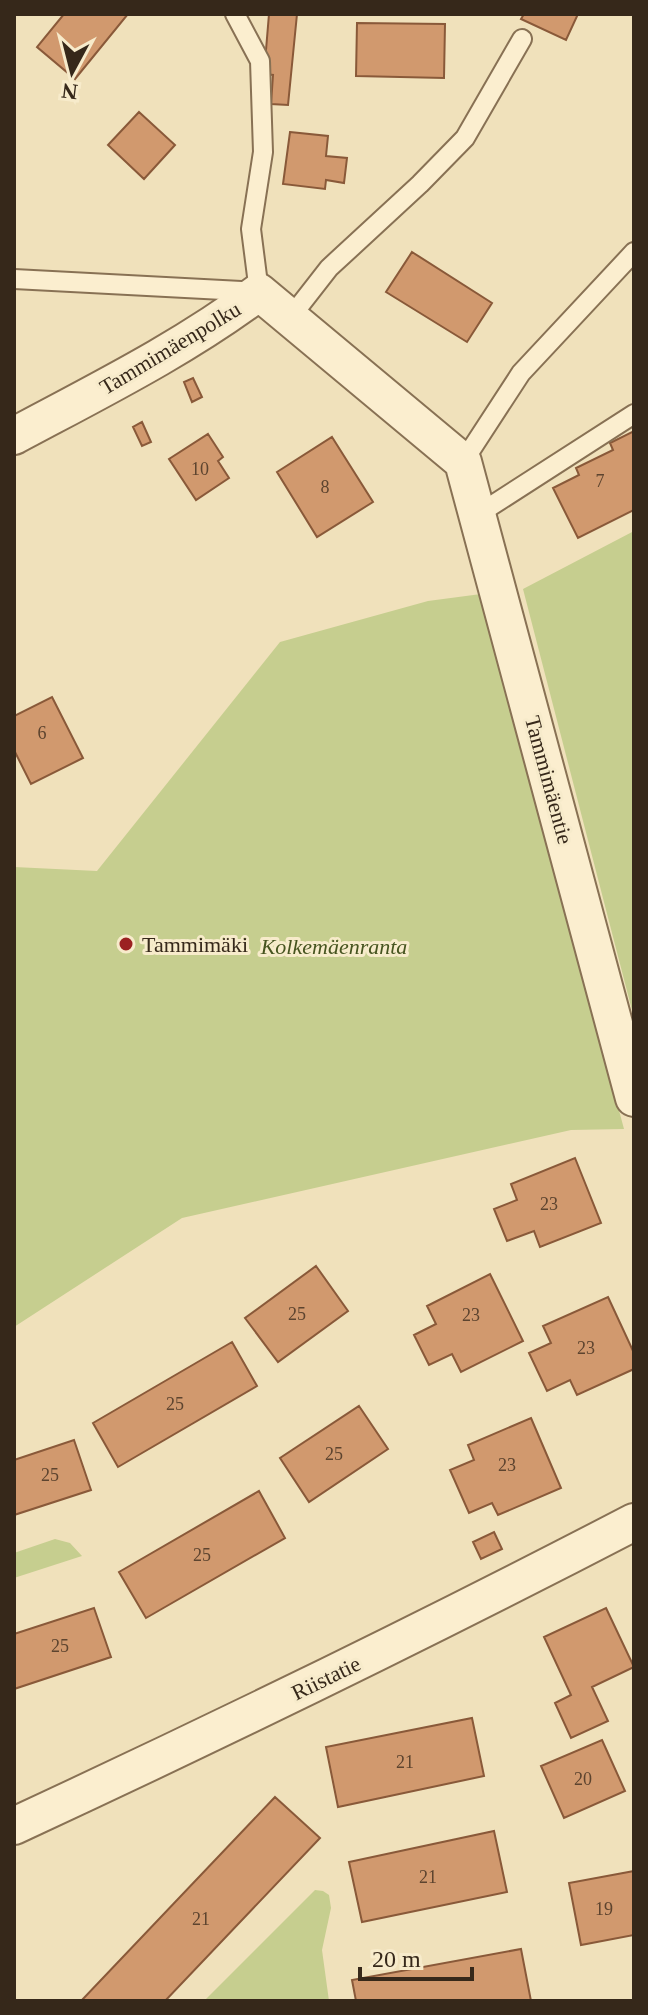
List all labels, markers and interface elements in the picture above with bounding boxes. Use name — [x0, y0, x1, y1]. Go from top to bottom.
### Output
north arrow — [32, 32, 112, 112]
text: N — [60, 78, 79, 105]
street label: Tammimäenpolku — [95, 296, 245, 400]
house number: 10 — [191, 459, 209, 479]
house number: 7 — [596, 471, 605, 491]
house number: 8 — [321, 477, 330, 497]
street label: Tammimäentie — [520, 713, 578, 847]
house number: 6 — [38, 723, 47, 743]
place label: Tammimäki — [142, 932, 248, 957]
park label: Kolkemäenranta — [260, 934, 407, 959]
marker: Tammimäki — [117, 935, 135, 953]
house number: 23 — [540, 1194, 558, 1214]
house number: 25 — [288, 1304, 306, 1324]
house number: 23 — [462, 1305, 480, 1325]
house number: 23 — [577, 1338, 595, 1358]
house number: 25 — [166, 1394, 184, 1414]
house number: 25 — [325, 1444, 343, 1464]
house number: 23 — [498, 1455, 516, 1475]
house number: 25 — [41, 1465, 59, 1485]
house number: 25 — [193, 1545, 211, 1565]
house number: 25 — [51, 1636, 69, 1656]
street label: Riistatie — [288, 1651, 364, 1705]
house number: 21 — [396, 1752, 414, 1772]
house number: 20 — [574, 1769, 592, 1789]
house number: 21 — [419, 1867, 437, 1887]
house number: 19 — [595, 1899, 613, 1919]
house number: 21 — [192, 1909, 210, 1929]
scale bar — [360, 1931, 472, 1981]
text: 20 m — [372, 1946, 421, 1972]

